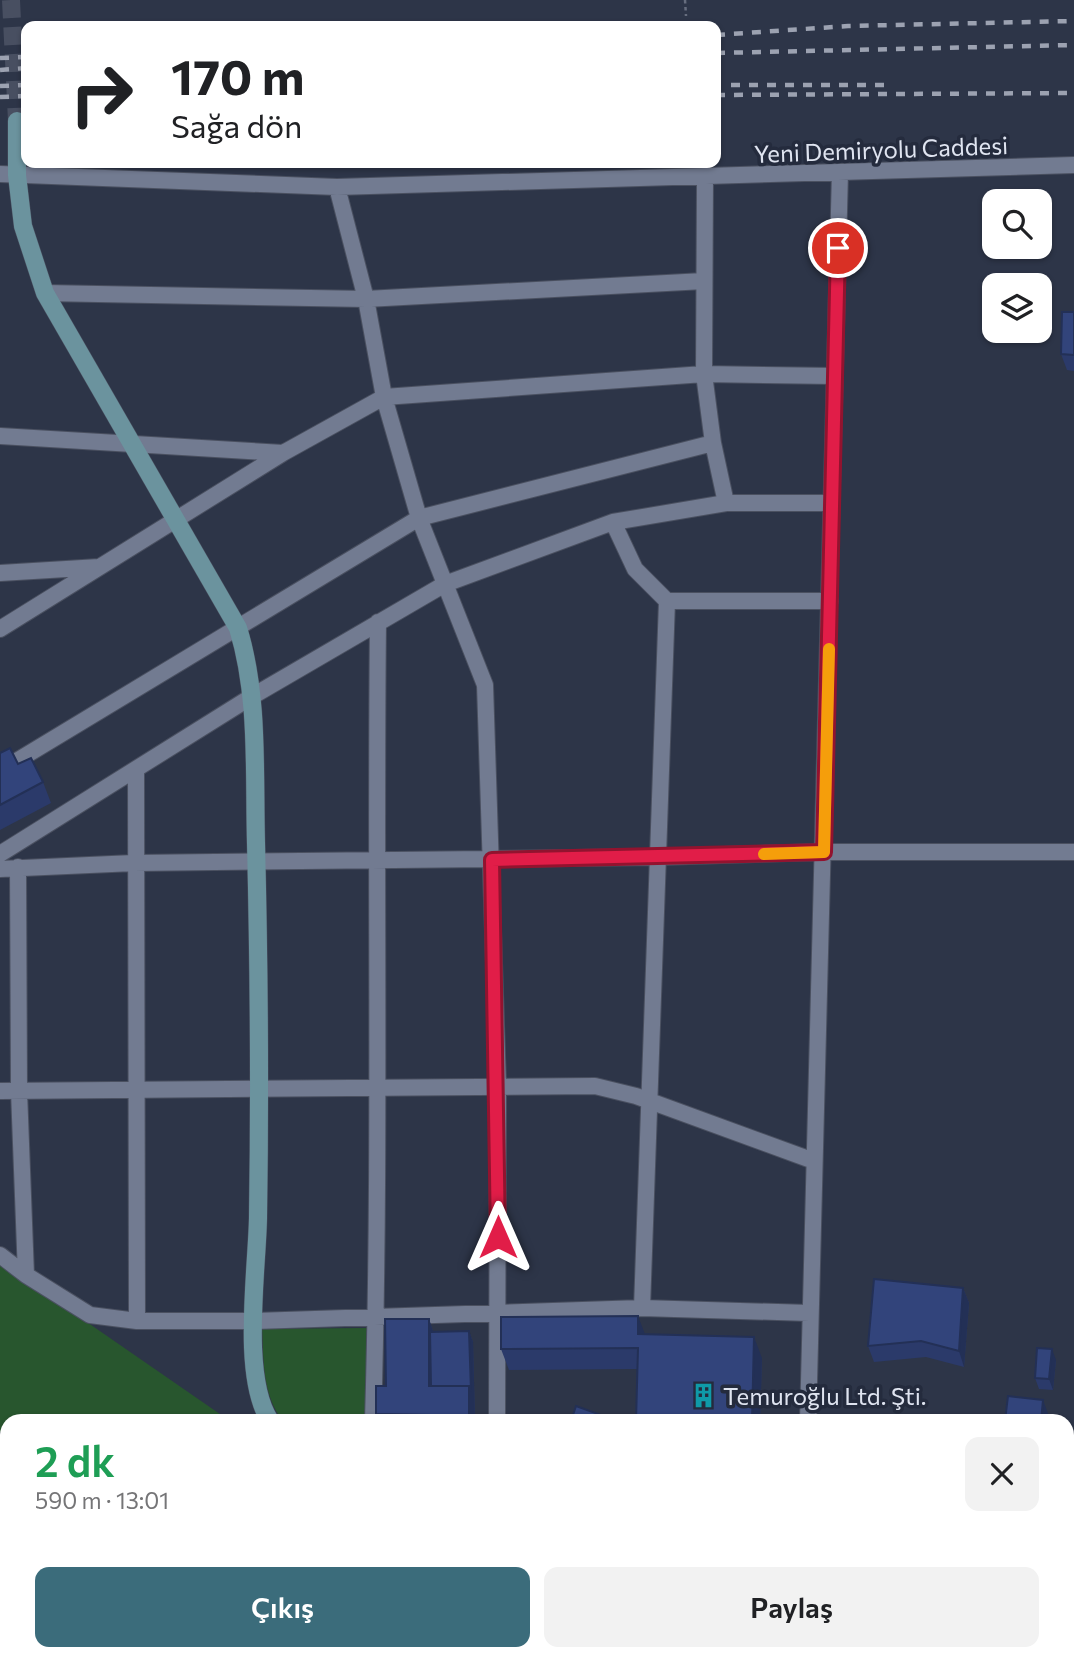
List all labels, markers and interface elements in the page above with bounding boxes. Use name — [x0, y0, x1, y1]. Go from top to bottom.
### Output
text: 170 m — [171, 45, 304, 105]
icon: right — [56, 49, 147, 140]
text: Sağa dön — [171, 105, 302, 145]
street label: Yeni Demiryolu Caddesi — [753, 130, 1009, 168]
map controls — [982, 189, 1052, 343]
button: search — [982, 189, 1052, 259]
pin — [808, 218, 868, 278]
icon: arrive — [819, 229, 857, 267]
button: layers — [982, 273, 1052, 343]
position arrow — [461, 1200, 535, 1274]
building icon: Temuroğlu Ltd. Şti. — [689, 1381, 717, 1409]
place label: Temuroğlu Ltd. Şti. — [723, 1381, 927, 1410]
text: 2 dk — [35, 1434, 115, 1486]
button: close — [965, 1437, 1039, 1511]
text: 590 m · 13:01 — [35, 1486, 169, 1514]
button: Çıkış — [35, 1567, 530, 1647]
button: Paylaş — [544, 1567, 1039, 1647]

